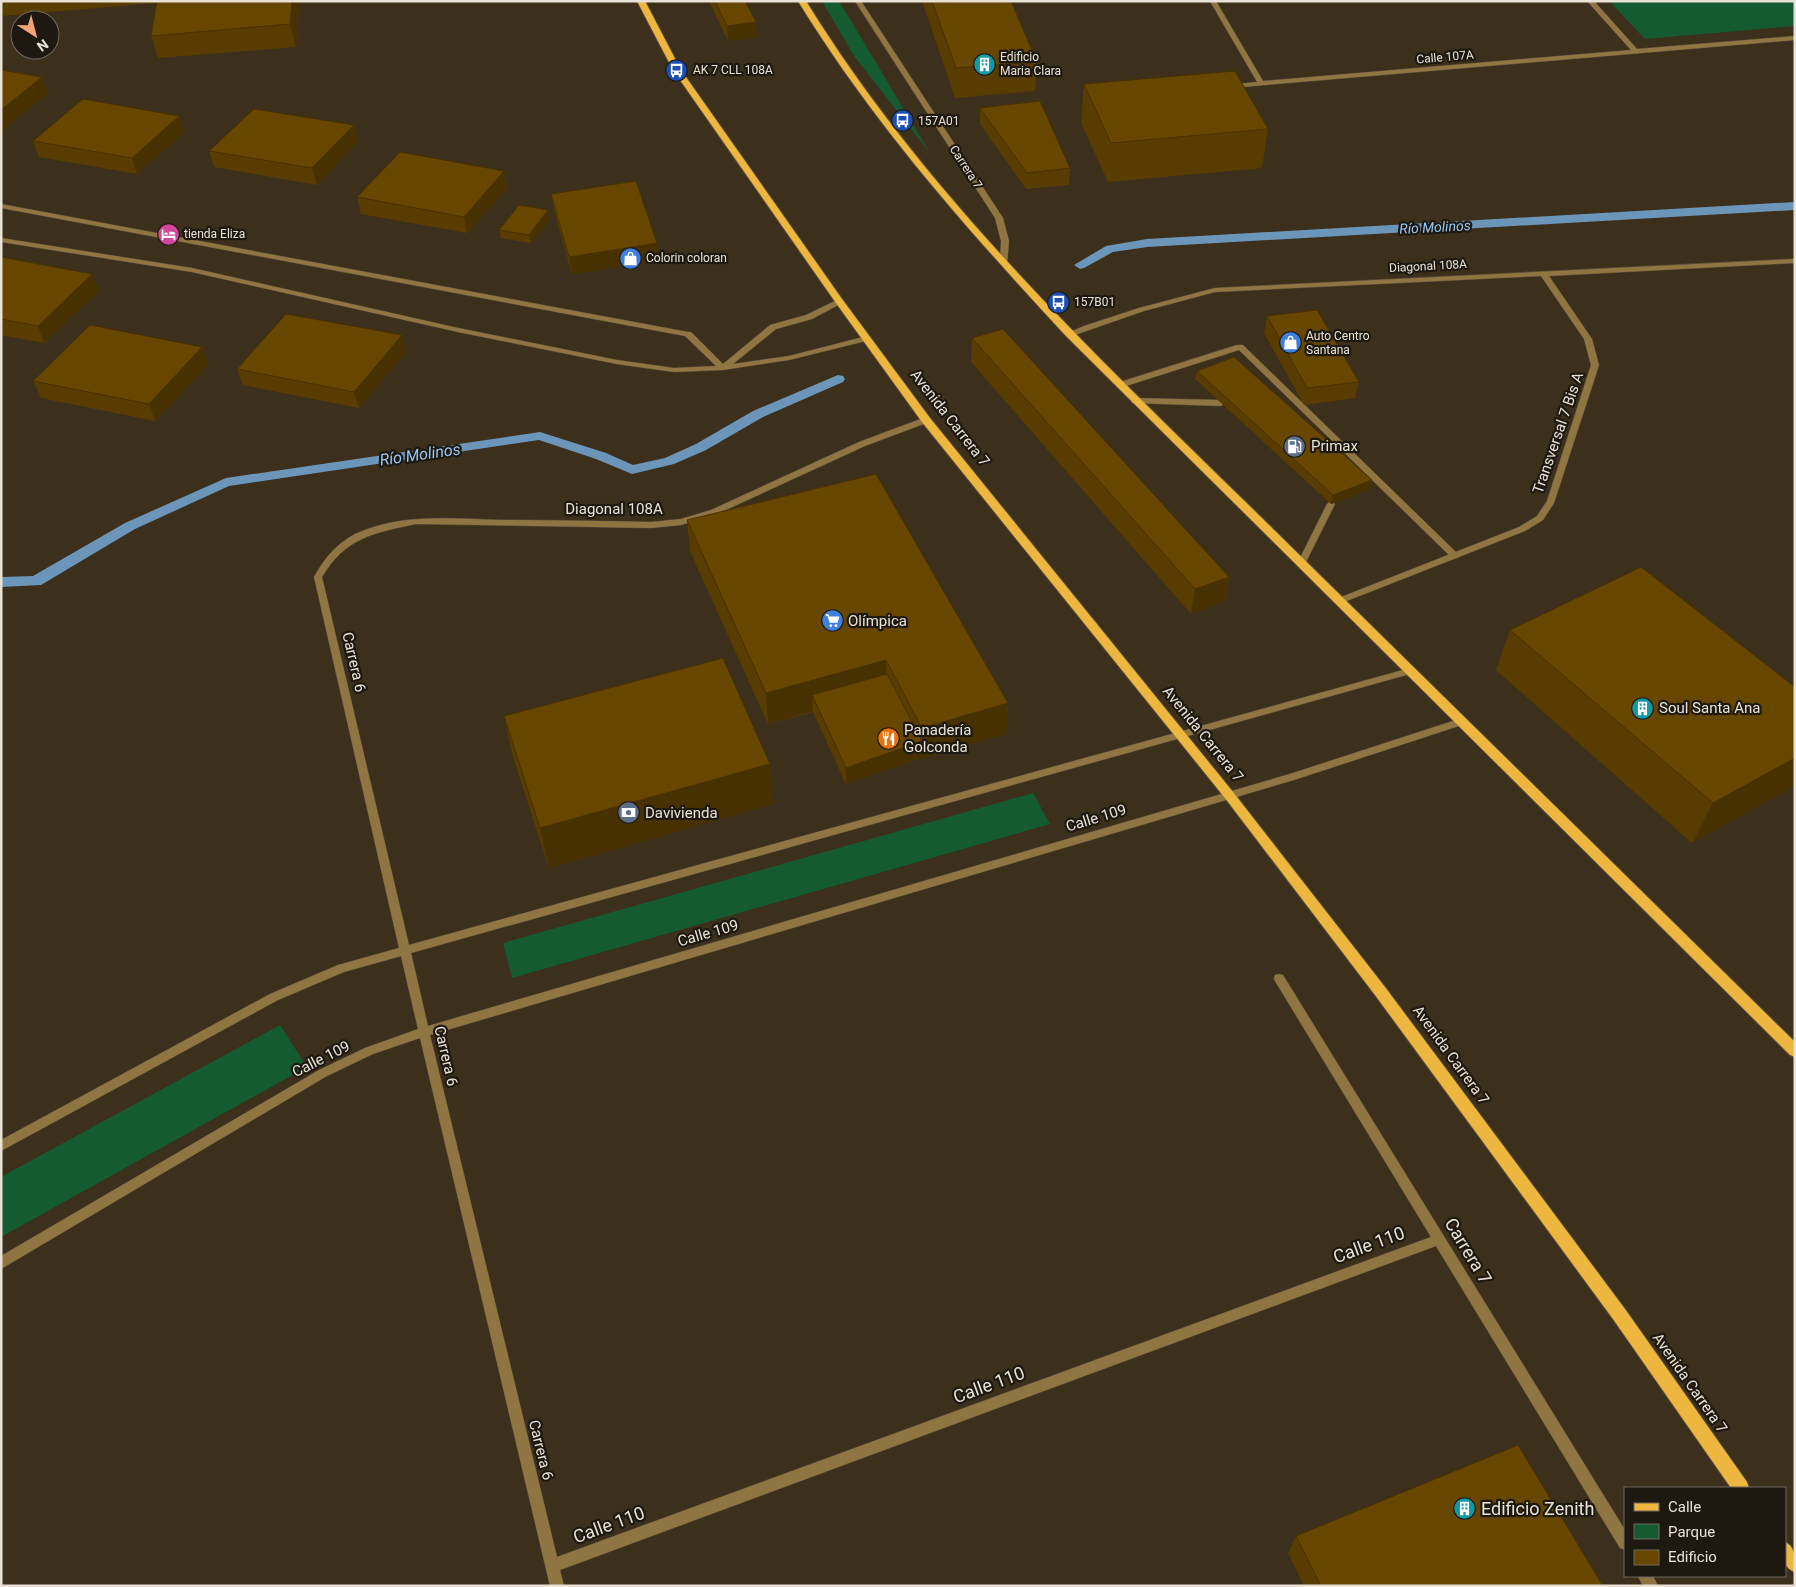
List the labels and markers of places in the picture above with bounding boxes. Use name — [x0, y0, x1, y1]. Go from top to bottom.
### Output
place label: Edificio Maria Clara — [1000, 50, 1061, 78]
building icon: Edificio Maria Clara — [972, 52, 996, 76]
bus stop icon: AK 7 CLL 108A — [665, 58, 689, 82]
place label: AK 7 CLL 108A — [693, 63, 773, 77]
bus stop icon: 157A01 — [890, 109, 914, 133]
place label: 157A01 — [918, 114, 960, 128]
hotel icon: tienda Eliza — [156, 222, 180, 246]
place label: tienda Eliza — [184, 227, 245, 241]
shop icon: Colorin coloran — [618, 246, 642, 270]
place label: Colorin coloran — [646, 251, 727, 265]
bus stop icon: 157B01 — [1046, 290, 1070, 314]
place label: 157B01 — [1074, 295, 1115, 309]
place label: Auto Centro Santana — [1306, 329, 1370, 357]
shop icon: Auto Centro Santana — [1278, 331, 1302, 355]
fuel station icon: Primax — [1283, 434, 1307, 458]
place label: Primax — [1311, 437, 1359, 455]
supermarket icon: Olímpica — [820, 609, 844, 633]
place label: Olímpica — [848, 612, 907, 630]
building icon: Soul Santa Ana — [1631, 696, 1655, 720]
place label: Soul Santa Ana — [1659, 699, 1760, 717]
place label: Panadería Golconda — [904, 721, 971, 756]
restaurant icon: Panadería Golconda — [876, 727, 900, 751]
bank icon: Davivienda — [617, 801, 641, 825]
place label: Davivienda — [645, 804, 718, 822]
building icon: Edificio Zenith — [1453, 1497, 1477, 1521]
place label: Edificio Zenith — [1481, 1498, 1594, 1519]

